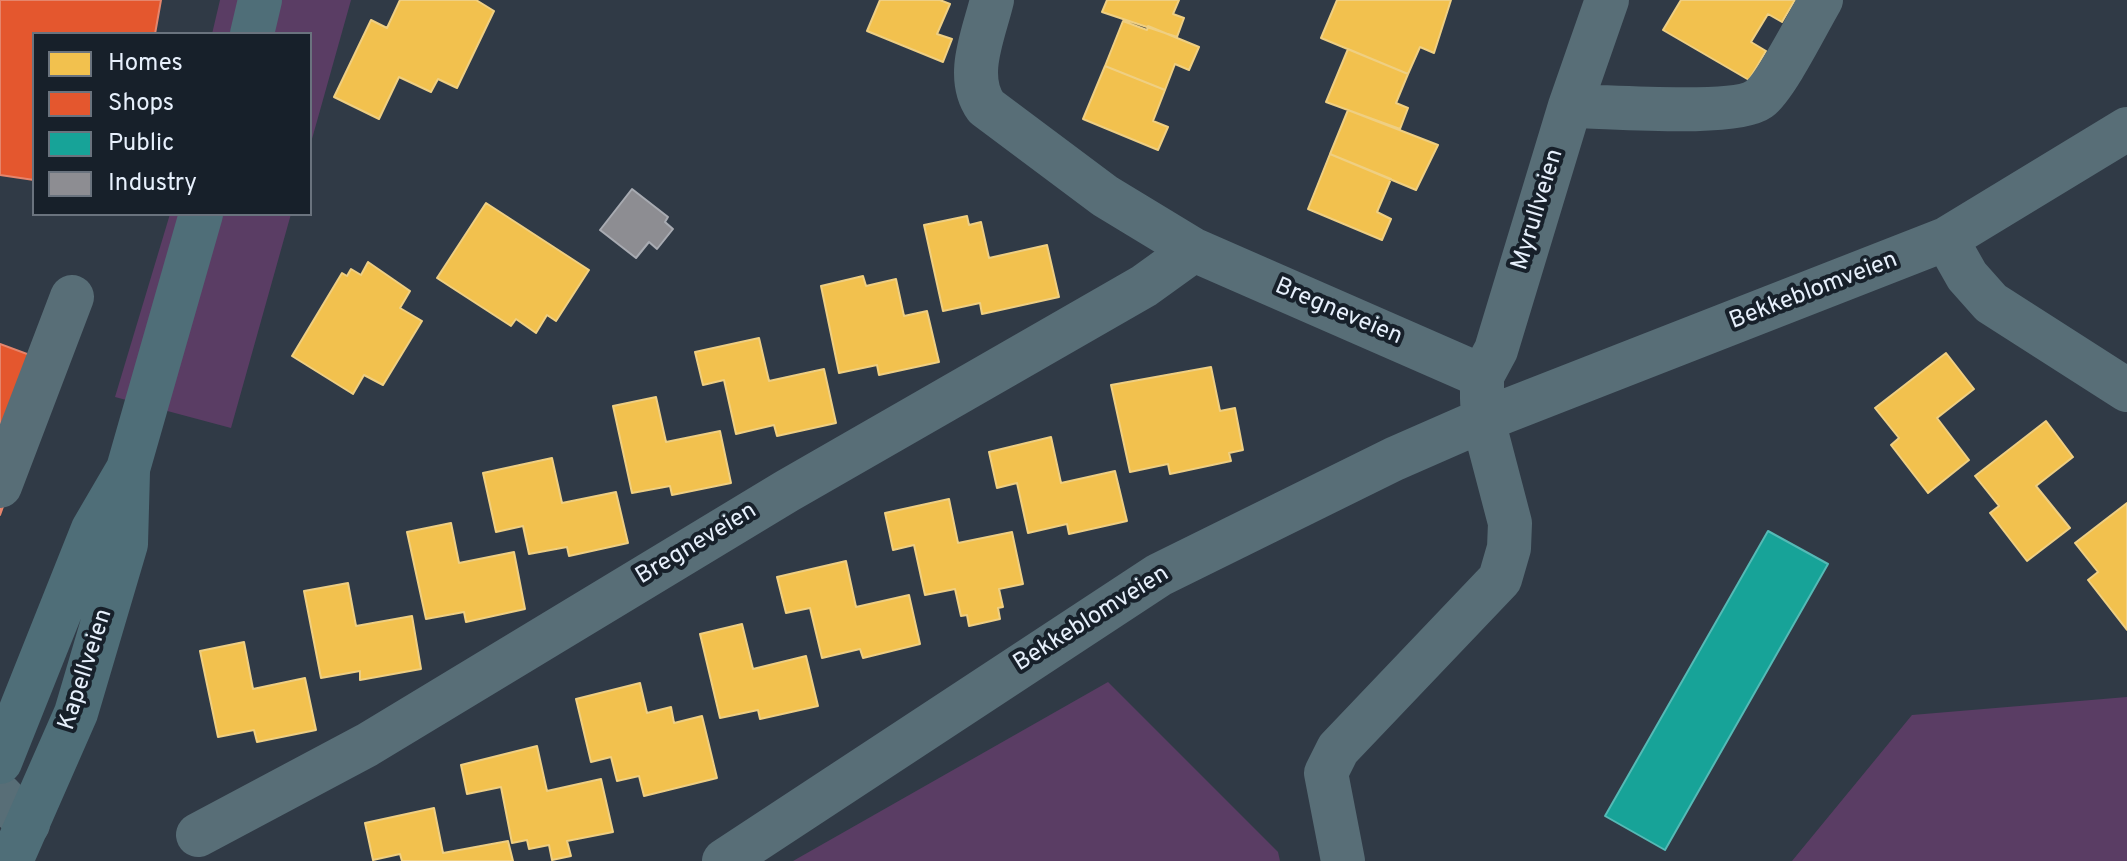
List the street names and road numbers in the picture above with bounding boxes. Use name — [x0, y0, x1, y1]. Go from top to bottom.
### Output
street label: Myrullveien — [1507, 146, 1571, 274]
street label: Bekkeblomveien — [1726, 247, 1902, 337]
street label: Bregneveien — [1270, 273, 1406, 353]
street label: Bregneveien — [631, 498, 763, 592]
street label: Bekkeblomveien — [1009, 561, 1175, 679]
street label: Kapellveien — [54, 606, 120, 734]

